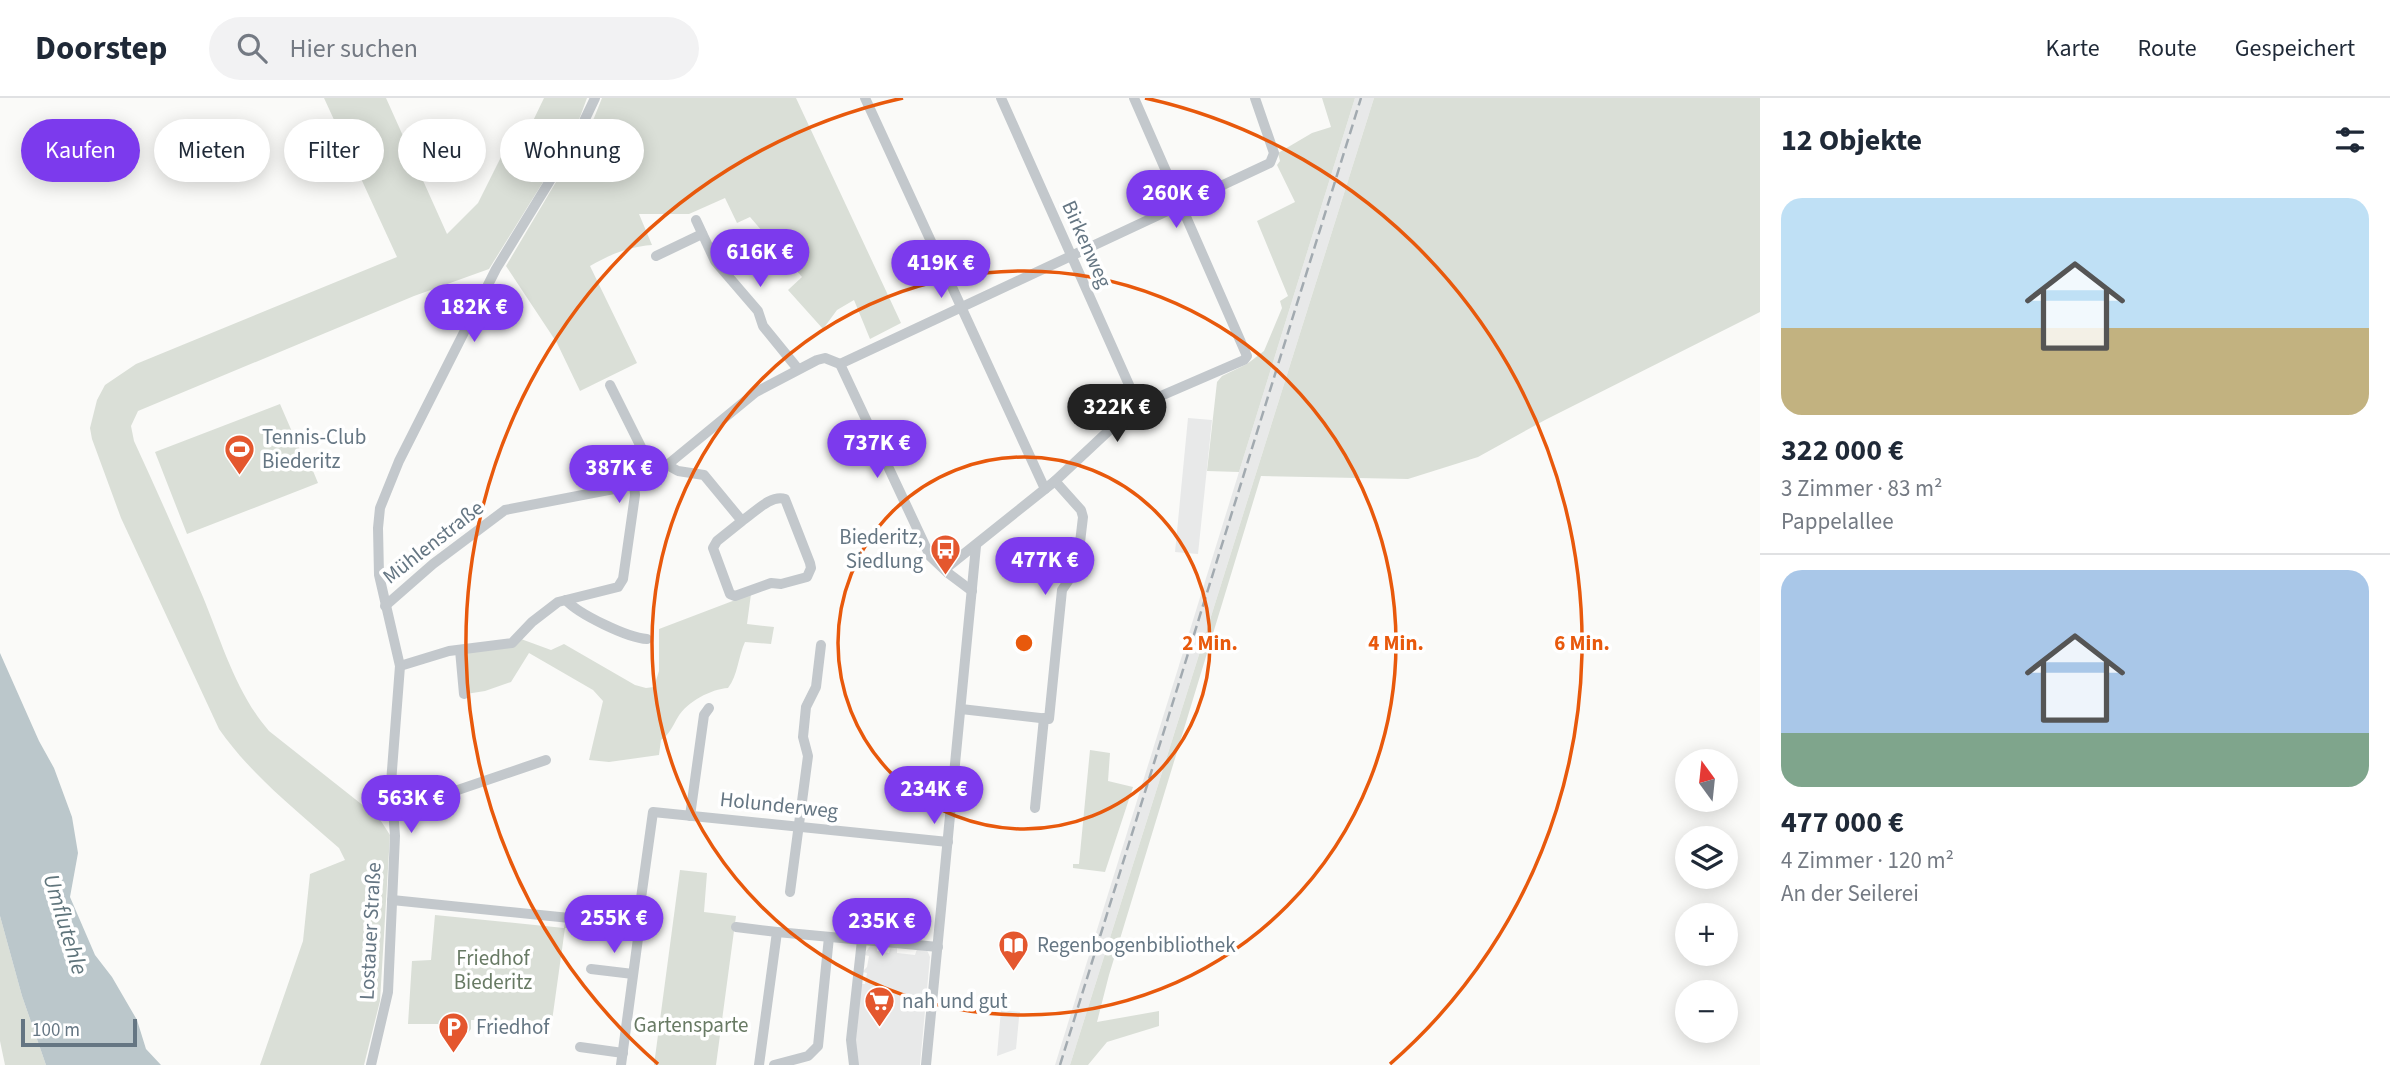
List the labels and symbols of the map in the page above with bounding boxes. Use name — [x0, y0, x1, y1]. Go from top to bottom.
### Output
pin: 260K € — [1119, 170, 1233, 230]
street label: Birkenweg — [1054, 196, 1120, 293]
pin: 616K € — [703, 230, 817, 289]
pin: 419K € — [884, 240, 998, 300]
pin: 182K € — [417, 285, 531, 344]
pin: 322K € — [1060, 384, 1174, 444]
pin: 737K € — [820, 420, 934, 480]
place label: Tennis-Club Biederitz — [262, 422, 366, 476]
sports icon: Tennis-Club Biederitz — [222, 432, 256, 476]
pin: 387K € — [562, 446, 676, 505]
street label: Mühlenstraße — [376, 493, 490, 591]
place label: Biederitz, Siedlung — [839, 522, 923, 576]
bus stop icon: Biederitz, Siedlung — [929, 532, 963, 576]
pin: 477K € — [988, 538, 1102, 597]
text: 2 Min. — [1182, 628, 1238, 658]
text: 4 Min. — [1368, 628, 1424, 658]
text: 6 Min. — [1554, 628, 1610, 658]
centre of rings — [1012, 631, 1036, 655]
north arrow — [1675, 749, 1738, 812]
pin: 234K € — [877, 766, 991, 826]
pin: 563K € — [354, 776, 468, 835]
street label: Holunderweg — [718, 784, 840, 826]
street label: Lostauer Straße — [351, 861, 389, 1001]
water label: Umflutehle — [35, 870, 96, 979]
pin: 255K € — [557, 896, 671, 955]
pin: 235K € — [825, 898, 939, 958]
library icon: Regenbogenbibliothek — [997, 928, 1031, 972]
place label: Regenbogenbibliothek — [1037, 930, 1236, 960]
park label: Friedhof Biederitz — [454, 943, 532, 997]
supermarket icon: nah und gut — [862, 984, 896, 1028]
place label: nah und gut — [902, 986, 1008, 1016]
parking icon: Friedhof — [436, 1010, 470, 1054]
park label: Gartensparte — [634, 1010, 748, 1040]
place label: Friedhof — [476, 1012, 550, 1042]
scale bar — [21, 1016, 136, 1048]

